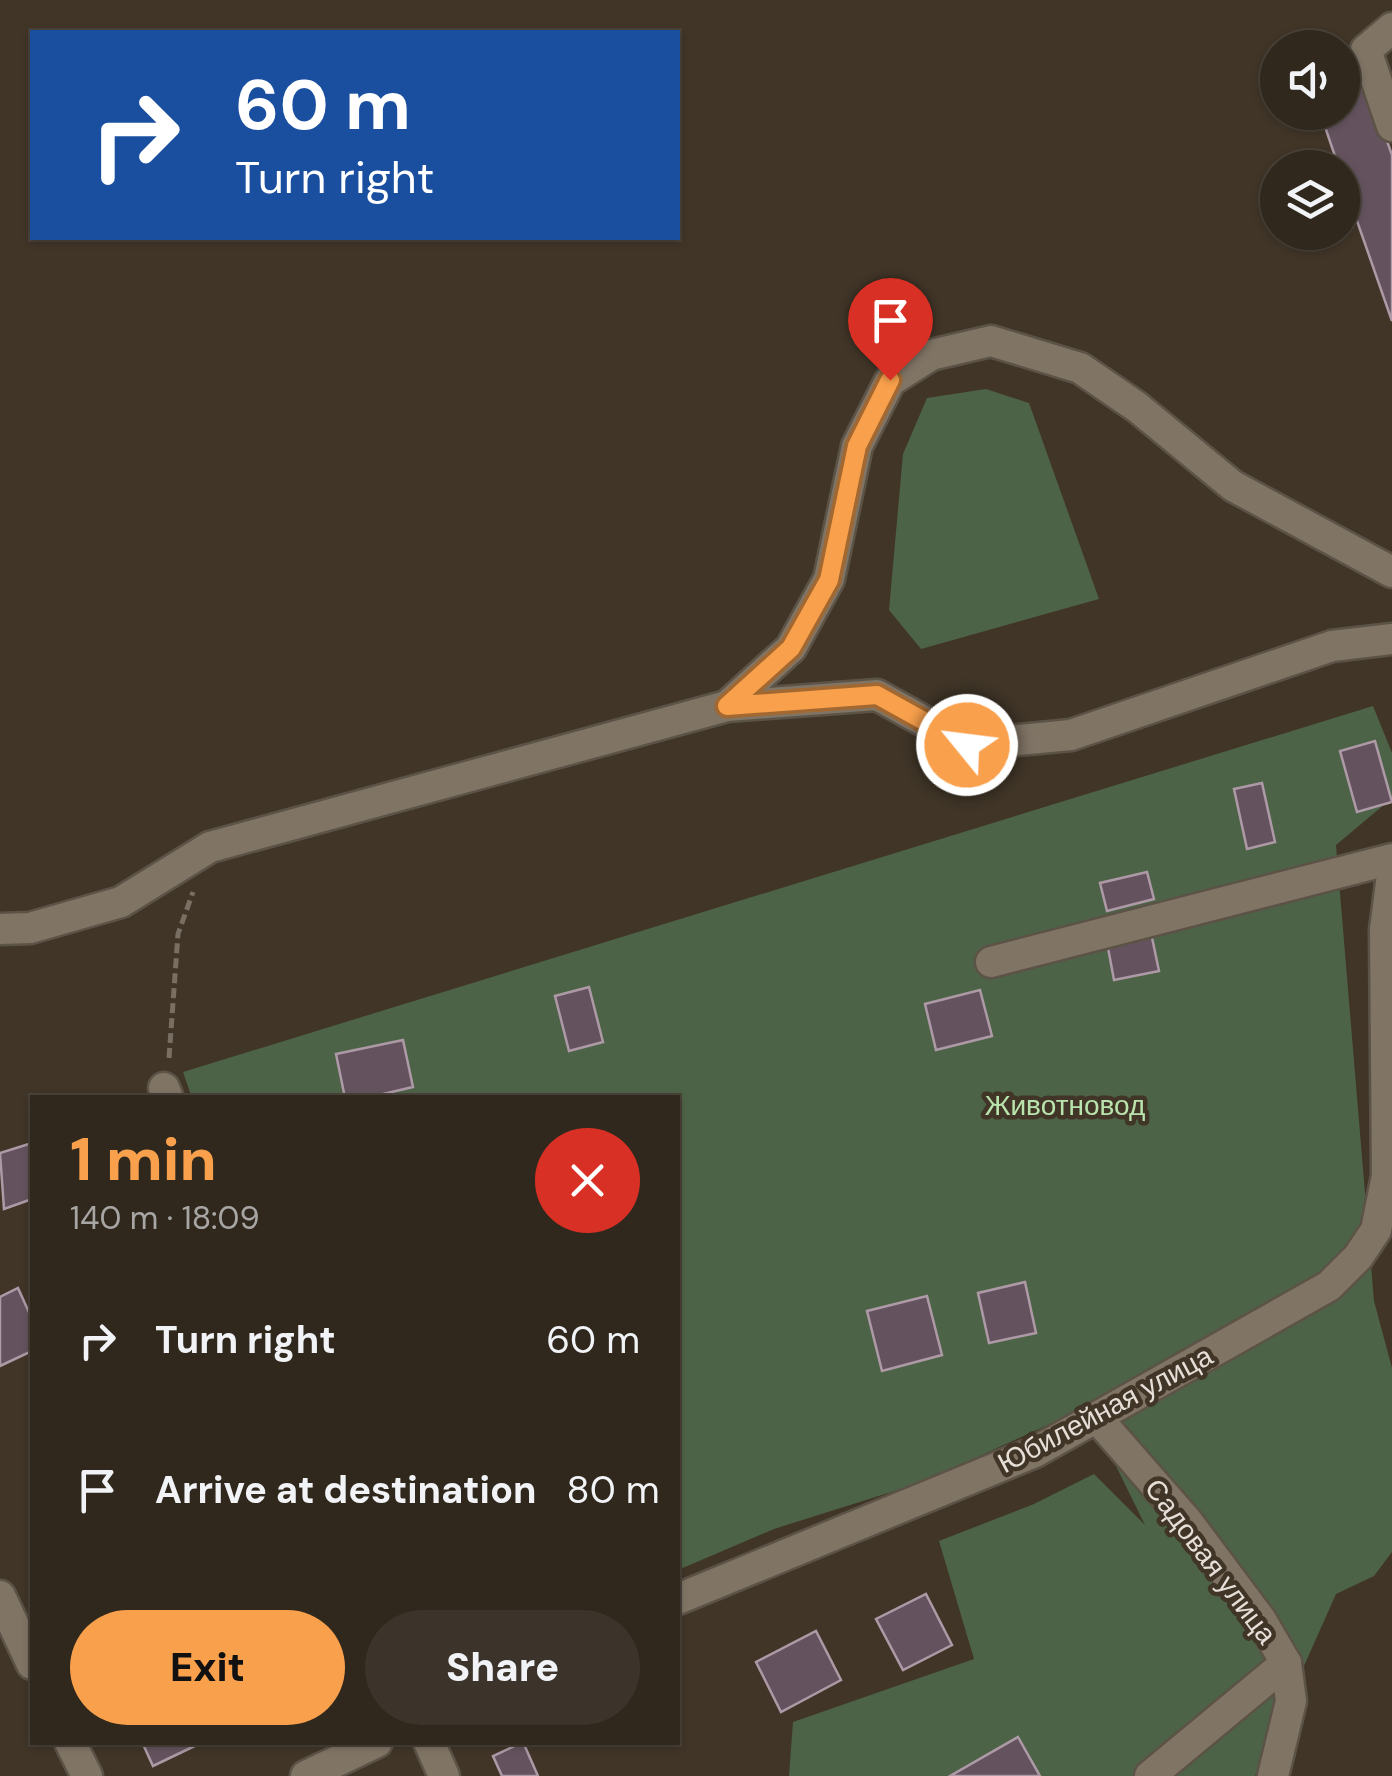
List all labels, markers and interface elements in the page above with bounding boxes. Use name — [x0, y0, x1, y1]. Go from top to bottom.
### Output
map controls — [1260, 30, 1360, 250]
button: sound — [1260, 30, 1360, 130]
text: 60 m — [235, 60, 411, 151]
icon: right — [70, 70, 200, 200]
text: Turn right — [235, 148, 434, 207]
button: layers — [1260, 150, 1360, 250]
pin — [848, 278, 933, 381]
icon: arrive — [863, 293, 918, 348]
position arrow — [915, 693, 1019, 797]
park label: Животновод — [985, 1087, 1145, 1124]
text: 1 min — [70, 1120, 217, 1199]
button: close — [535, 1128, 640, 1233]
text: 140 m · 18:09 — [70, 1197, 260, 1239]
icon: right — [70, 1313, 125, 1368]
text: Turn right — [155, 1315, 336, 1365]
text: 60 m — [546, 1315, 640, 1365]
street label: Юбилейная улица — [991, 1337, 1219, 1482]
icon: arrive — [70, 1463, 125, 1518]
text: Arrive at destination — [155, 1465, 537, 1515]
text: 80 m — [567, 1465, 660, 1515]
street label: Садовая улица — [1136, 1471, 1285, 1652]
button: Exit — [70, 1610, 345, 1725]
button: Share — [365, 1610, 640, 1725]

